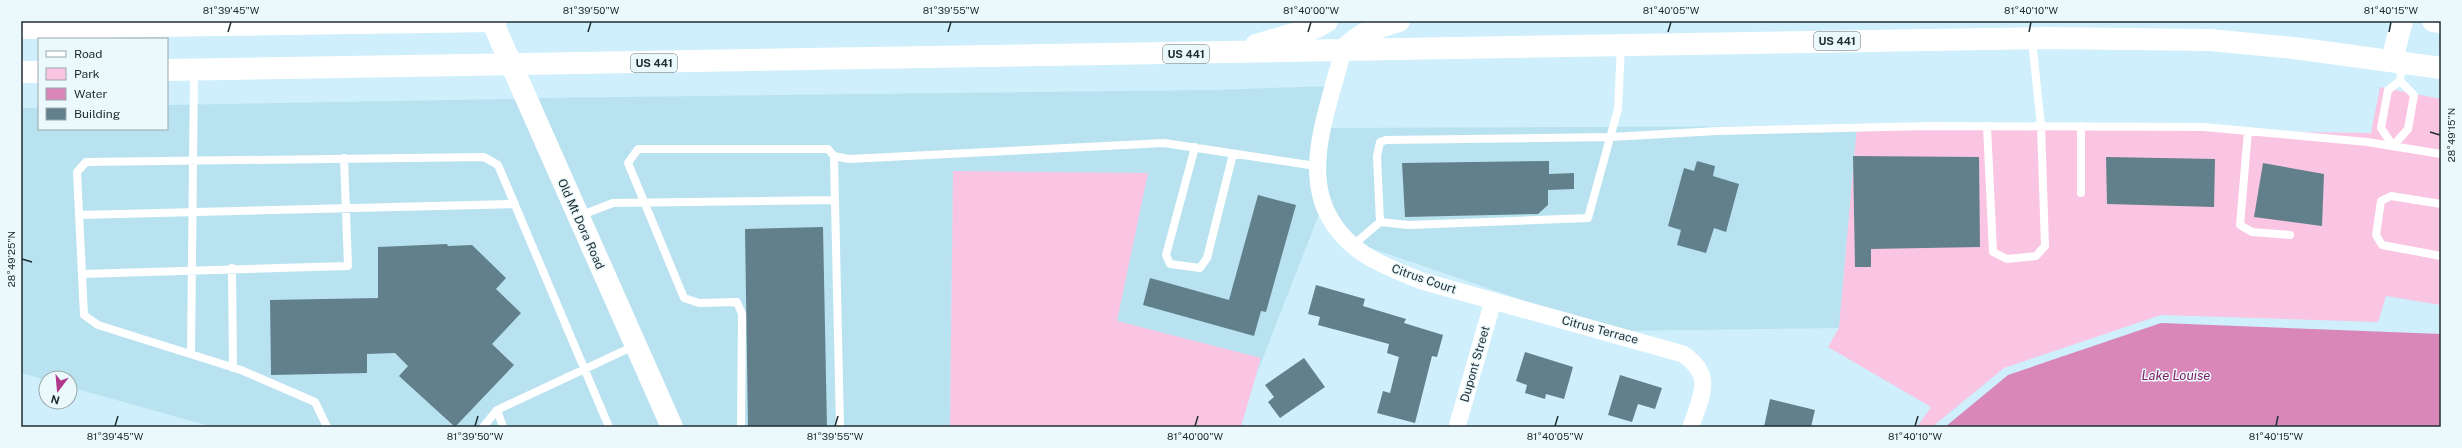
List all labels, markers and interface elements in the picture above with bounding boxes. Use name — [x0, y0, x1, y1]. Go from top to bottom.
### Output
text: 81°39'45"W — [203, 4, 260, 16]
text: 81°39'50"W — [563, 4, 620, 16]
text: 81°39'55"W — [923, 4, 980, 16]
text: 81°40'00"W — [1283, 4, 1339, 16]
text: 81°40'05"W — [1643, 4, 1700, 16]
text: 81°40'10"W — [2004, 4, 2058, 16]
text: 81°40'15"W — [2364, 4, 2419, 16]
road number: US 441 — [1814, 32, 1860, 50]
legend — [38, 38, 168, 130]
road number: US 441 — [1163, 45, 1209, 63]
text: Road — [74, 47, 102, 61]
road number: US 441 — [631, 54, 677, 72]
text: Park — [74, 67, 100, 81]
text: Water — [74, 87, 108, 101]
text: Building — [74, 107, 120, 121]
text: 28°49'15"N — [2445, 108, 2457, 162]
street label: Old Mt Dora Road — [555, 176, 607, 272]
text: 28°49'25"N — [5, 231, 17, 287]
street label: Citrus Court — [1390, 261, 1459, 297]
street label: Citrus Terrace — [1560, 313, 1640, 347]
street label: Dupont Street — [1457, 324, 1493, 404]
water label: Lake Louise — [2142, 368, 2210, 383]
north arrow — [38, 370, 78, 410]
text: N — [49, 393, 61, 407]
text: 81°39'45"W — [87, 430, 144, 442]
text: 81°39'50"W — [447, 430, 504, 442]
text: 81°39'55"W — [807, 430, 864, 442]
text: 81°40'00"W — [1167, 430, 1223, 442]
text: 81°40'05"W — [1527, 430, 1584, 442]
text: 81°40'10"W — [1888, 430, 1942, 442]
text: 81°40'15"W — [2249, 430, 2304, 442]

